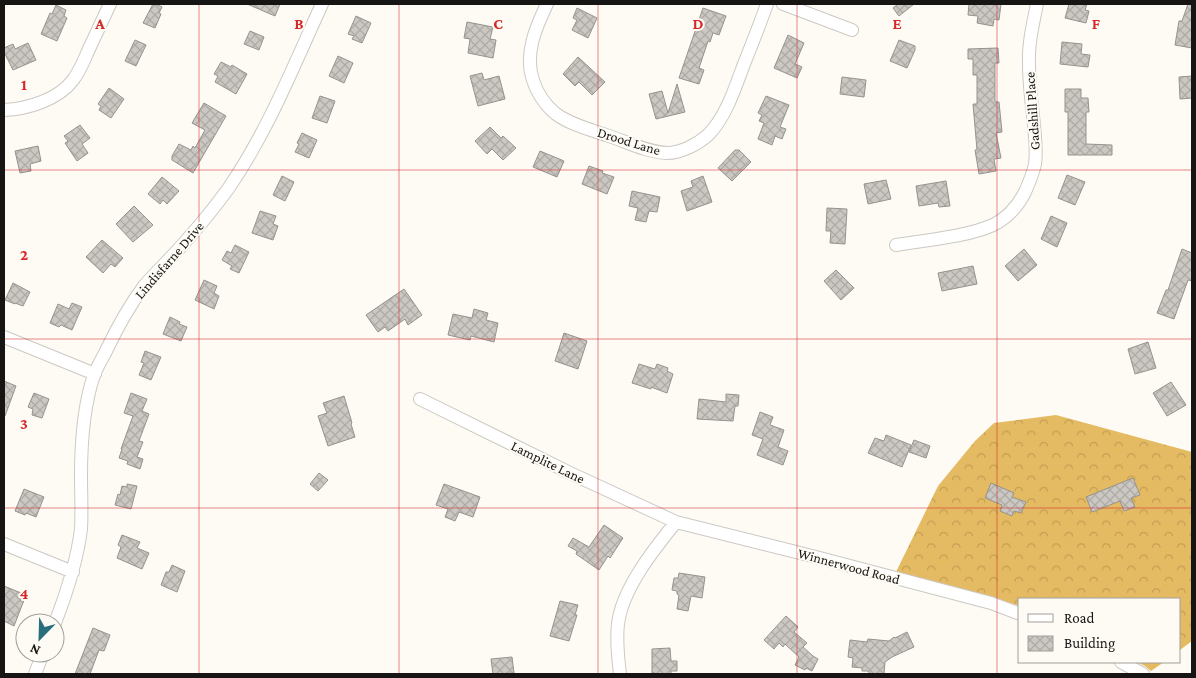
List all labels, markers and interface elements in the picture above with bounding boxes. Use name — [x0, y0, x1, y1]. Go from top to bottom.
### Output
text: A — [94, 15, 105, 32]
text: B — [294, 15, 304, 32]
text: C — [493, 15, 503, 32]
text: D — [692, 15, 704, 32]
text: E — [892, 15, 902, 32]
text: F — [1092, 15, 1101, 32]
street label: Gadshill Place — [1021, 71, 1043, 151]
text: 1 — [21, 76, 27, 93]
street label: Drood Lane — [596, 124, 662, 158]
street label: Lindisfarne Drive — [131, 218, 207, 302]
text: 2 — [20, 246, 28, 263]
text: 3 — [20, 415, 28, 432]
street label: Lamplite Lane — [509, 437, 587, 487]
street label: Winnerwood Road — [796, 545, 902, 587]
text: 4 — [20, 585, 29, 602]
legend — [1018, 598, 1181, 663]
text: Road — [1064, 610, 1095, 626]
north arrow — [15, 613, 65, 663]
text: Building — [1064, 635, 1115, 652]
text: N — [27, 641, 42, 659]

